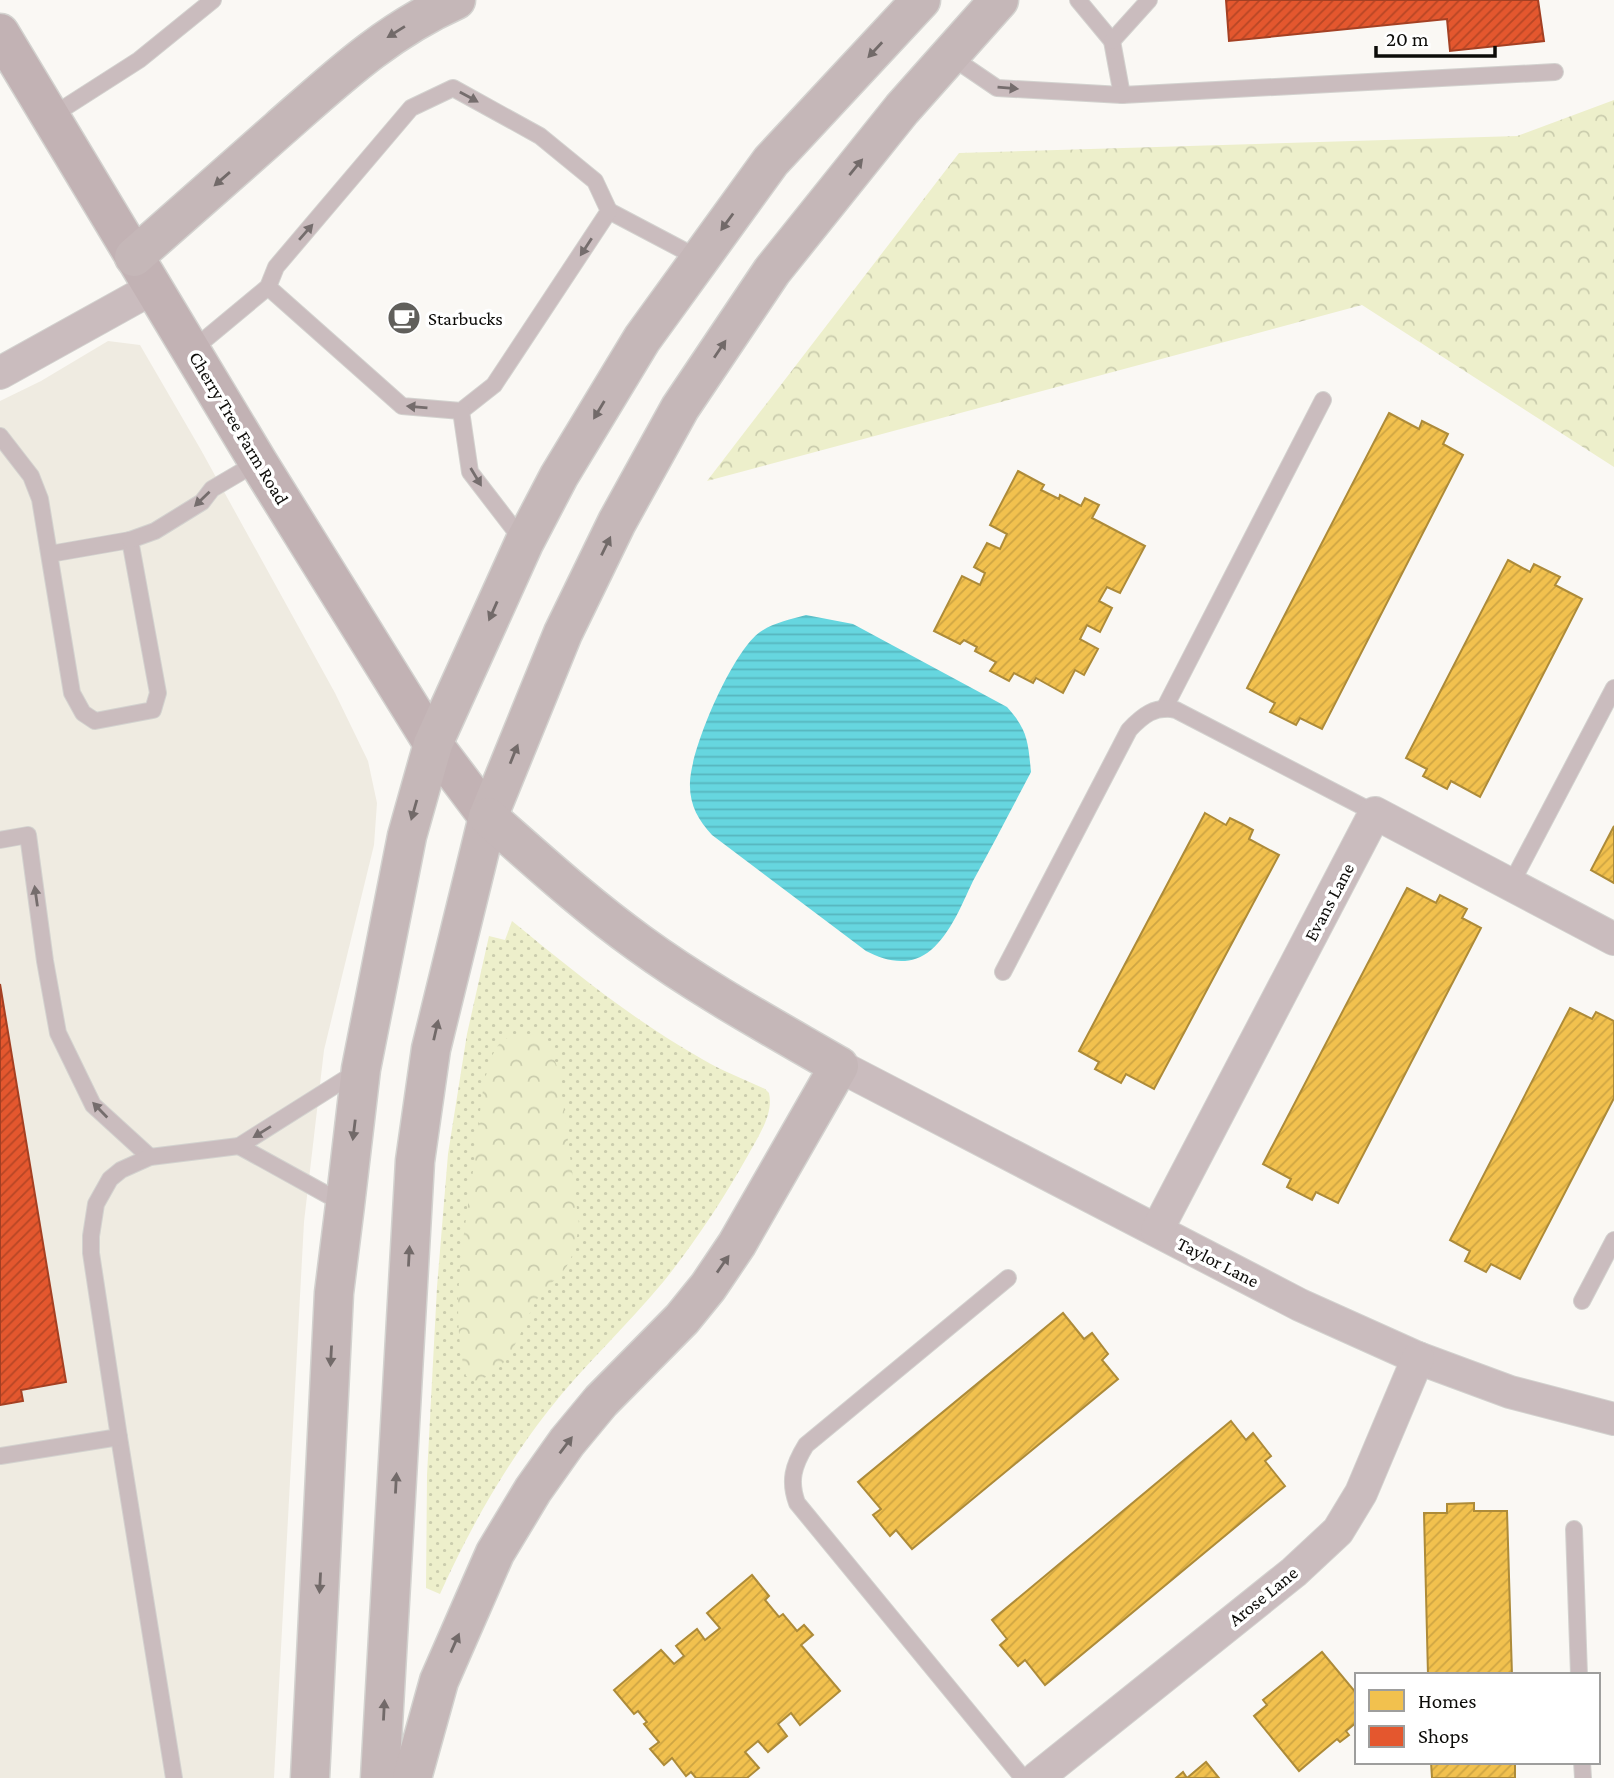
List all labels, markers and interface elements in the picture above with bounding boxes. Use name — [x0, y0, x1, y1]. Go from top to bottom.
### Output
scale bar — [1376, 14, 1495, 58]
one-way arrow — [386, 25, 406, 38]
text: 20 m — [1386, 27, 1429, 51]
one-way arrow — [867, 41, 883, 58]
one-way arrow — [997, 83, 1019, 94]
one-way arrow — [460, 91, 479, 103]
one-way arrow — [848, 158, 862, 176]
one-way arrow — [214, 171, 231, 186]
one-way arrow — [720, 213, 734, 231]
one-way arrow — [298, 223, 314, 241]
one-way arrow — [579, 238, 592, 257]
cafe icon: Starbucks — [385, 299, 423, 337]
place label: Starbucks — [428, 308, 503, 329]
one-way arrow — [713, 339, 726, 359]
street label: Cherry Tree Farm Road — [185, 348, 293, 508]
one-way arrow — [406, 401, 428, 412]
one-way arrow — [593, 401, 606, 420]
one-way arrow — [469, 467, 482, 487]
one-way arrow — [194, 491, 211, 507]
one-way arrow — [600, 536, 611, 556]
one-way arrow — [487, 601, 498, 622]
one-way arrow — [508, 743, 519, 764]
one-way arrow — [409, 800, 419, 821]
street label: Evans Lane — [1300, 859, 1358, 945]
one-way arrow — [30, 885, 41, 907]
one-way arrow — [430, 1019, 441, 1041]
one-way arrow — [92, 1102, 109, 1119]
one-way arrow — [348, 1119, 359, 1141]
one-way arrow — [253, 1125, 272, 1138]
street label: Taylor Lane — [1174, 1233, 1262, 1291]
one-way arrow — [404, 1244, 415, 1266]
one-way arrow — [716, 1255, 730, 1273]
one-way arrow — [325, 1345, 336, 1367]
one-way arrow — [558, 1437, 573, 1455]
one-way arrow — [391, 1471, 402, 1493]
street label: Arose Lane — [1224, 1562, 1302, 1630]
one-way arrow — [314, 1572, 325, 1594]
one-way arrow — [449, 1633, 461, 1653]
legend — [1355, 1673, 1600, 1764]
text: Homes — [1418, 1689, 1477, 1713]
one-way arrow — [379, 1699, 390, 1721]
text: Shops — [1418, 1724, 1469, 1748]

